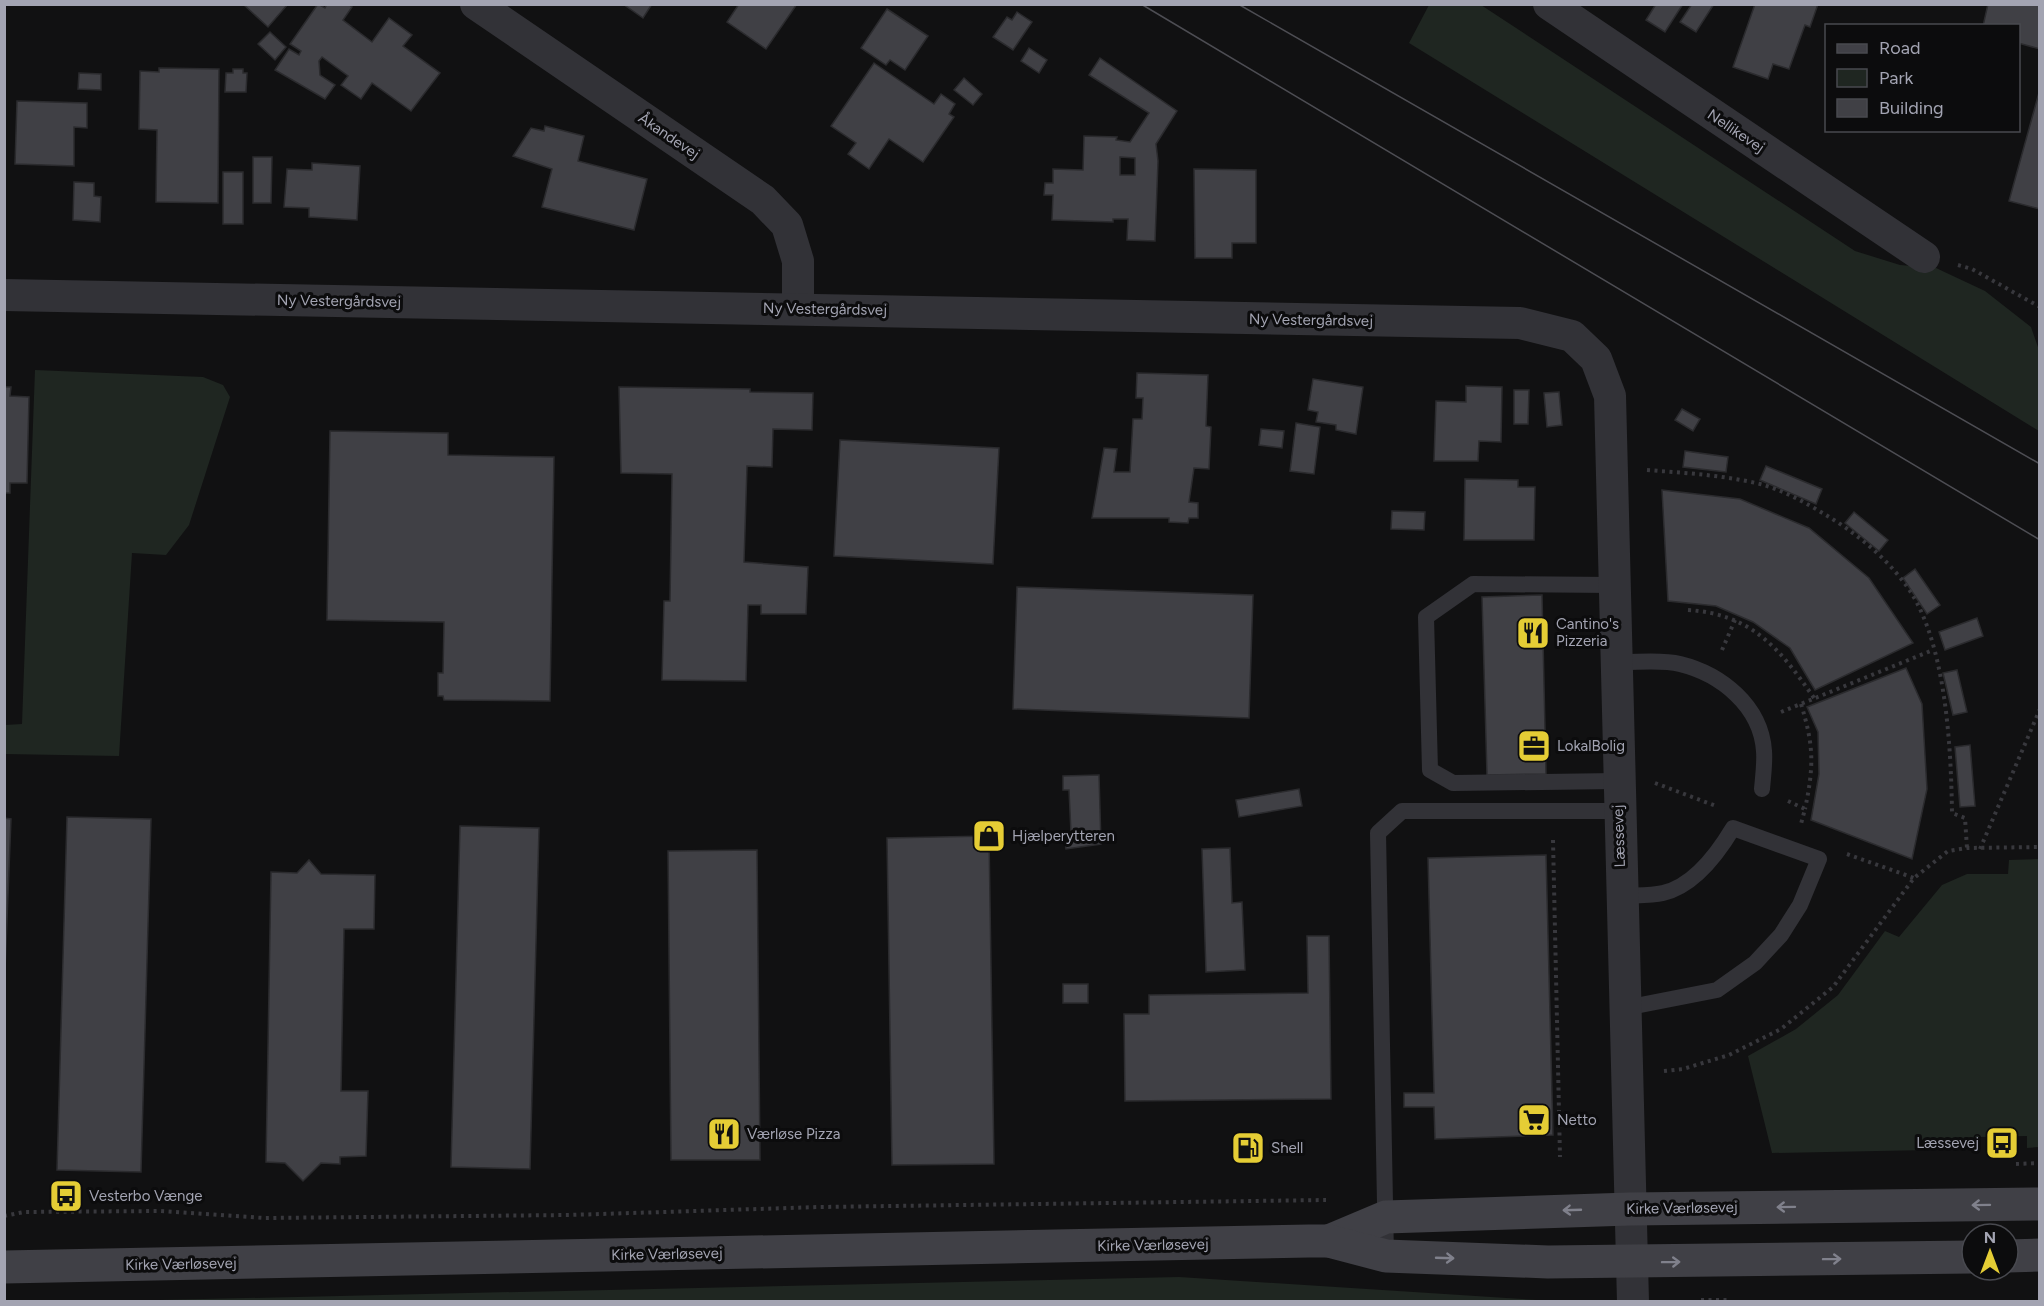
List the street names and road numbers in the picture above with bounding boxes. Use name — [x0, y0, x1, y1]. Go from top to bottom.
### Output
street label: Nellikevej — [1704, 105, 1768, 157]
street label: Åkandevej — [635, 109, 703, 163]
street label: Ny Vestergårdsvej — [277, 291, 401, 311]
street label: Ny Vestergårdsvej — [763, 299, 887, 319]
street label: Ny Vestergårdsvej — [1249, 310, 1373, 330]
street label: Læssevej — [1609, 804, 1629, 868]
street label: Kirke Værløsevej — [1626, 1198, 1738, 1218]
street label: Kirke Værløsevej — [1097, 1235, 1209, 1255]
street label: Kirke Værløsevej — [611, 1244, 723, 1264]
street label: Kirke Værløsevej — [125, 1254, 237, 1274]

